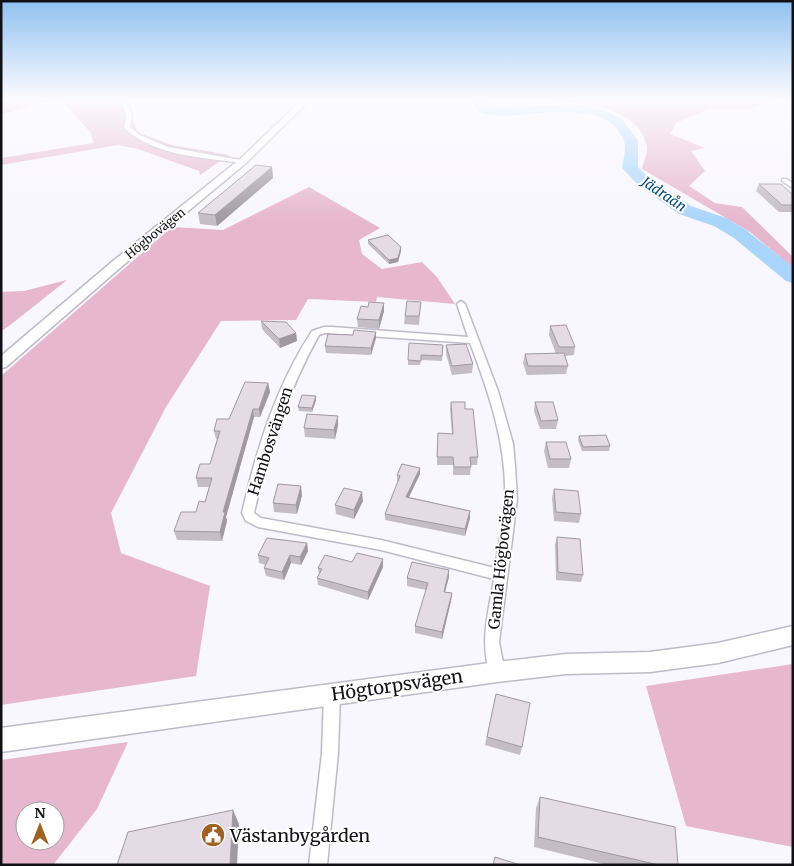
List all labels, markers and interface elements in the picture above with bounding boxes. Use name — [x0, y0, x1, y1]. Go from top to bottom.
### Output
water label: Jädraån — [637, 171, 690, 215]
street label: Högbovägen — [122, 204, 188, 262]
street label: Hambosvängen — [243, 384, 297, 498]
street label: Gamla Högbovägen — [484, 488, 518, 630]
street label: Högtorpsvägen — [330, 664, 464, 706]
north arrow — [15, 801, 65, 851]
text: N — [34, 804, 46, 822]
public building icon: Västanbygården — [200, 822, 226, 848]
place label: Västanbygården — [229, 824, 370, 847]

